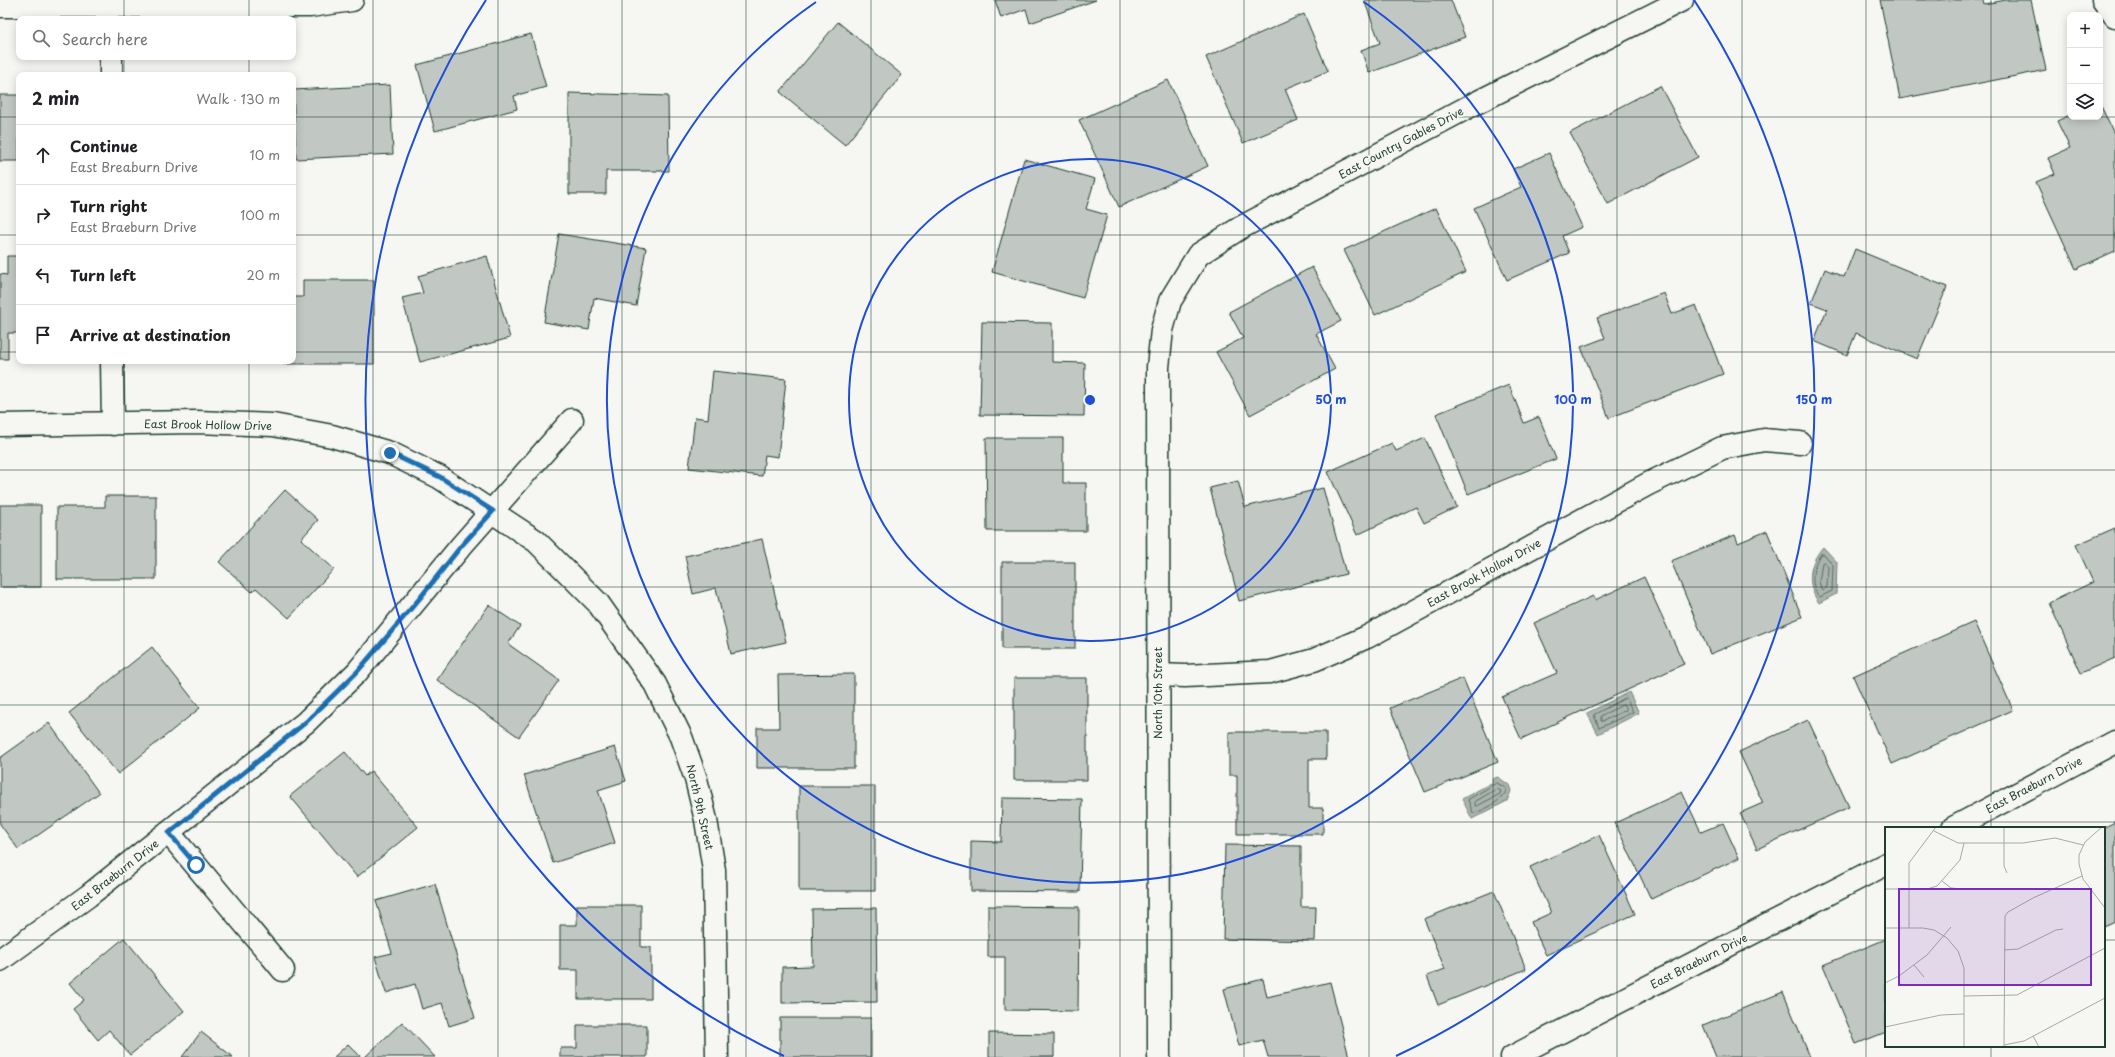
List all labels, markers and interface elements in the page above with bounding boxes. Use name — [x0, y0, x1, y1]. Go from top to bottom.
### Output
map controls — [2067, 12, 2103, 120]
button: + — [2067, 12, 2103, 48]
search box — [16, 16, 296, 60]
icon: search — [30, 27, 52, 49]
text: Search here — [62, 27, 148, 50]
button: − — [2067, 48, 2103, 84]
button: layers — [2067, 84, 2103, 120]
text: 2 min — [32, 85, 79, 111]
text: Walk · 130 m — [197, 89, 280, 108]
street label: East Country Gables Drive — [1335, 102, 1466, 183]
text: Continue — [70, 134, 138, 157]
icon: ahead — [32, 144, 54, 166]
text: 10 m — [250, 145, 280, 164]
text: East Breaburn Drive — [70, 157, 198, 176]
text: Turn right — [70, 194, 147, 217]
icon: right — [32, 204, 54, 226]
text: 100 m — [240, 205, 280, 224]
text: East Braeburn Drive — [70, 217, 197, 236]
text: Turn left — [70, 263, 136, 286]
icon: left — [32, 264, 54, 286]
text: 20 m — [246, 265, 280, 284]
text: Arrive at destination — [70, 323, 231, 346]
icon: arrive — [32, 324, 54, 346]
text: 50 m — [1315, 390, 1347, 408]
text: 100 m — [1554, 390, 1592, 408]
text: 150 m — [1796, 390, 1832, 408]
centre of rings — [1083, 393, 1097, 407]
street label: East Brook Hollow Drive — [144, 415, 272, 434]
route end — [381, 444, 399, 462]
street label: East Brook Hollow Drive — [1424, 534, 1544, 611]
street label: North 10th Street — [1149, 646, 1166, 739]
street label: East Braeburn Drive — [1982, 752, 2085, 817]
street label: North 9th Street — [682, 762, 719, 852]
inset map — [1885, 827, 2105, 1047]
street label: East Braeburn Drive — [67, 835, 162, 914]
route start — [187, 856, 205, 874]
street label: East Braeburn Drive — [1647, 929, 1750, 992]

